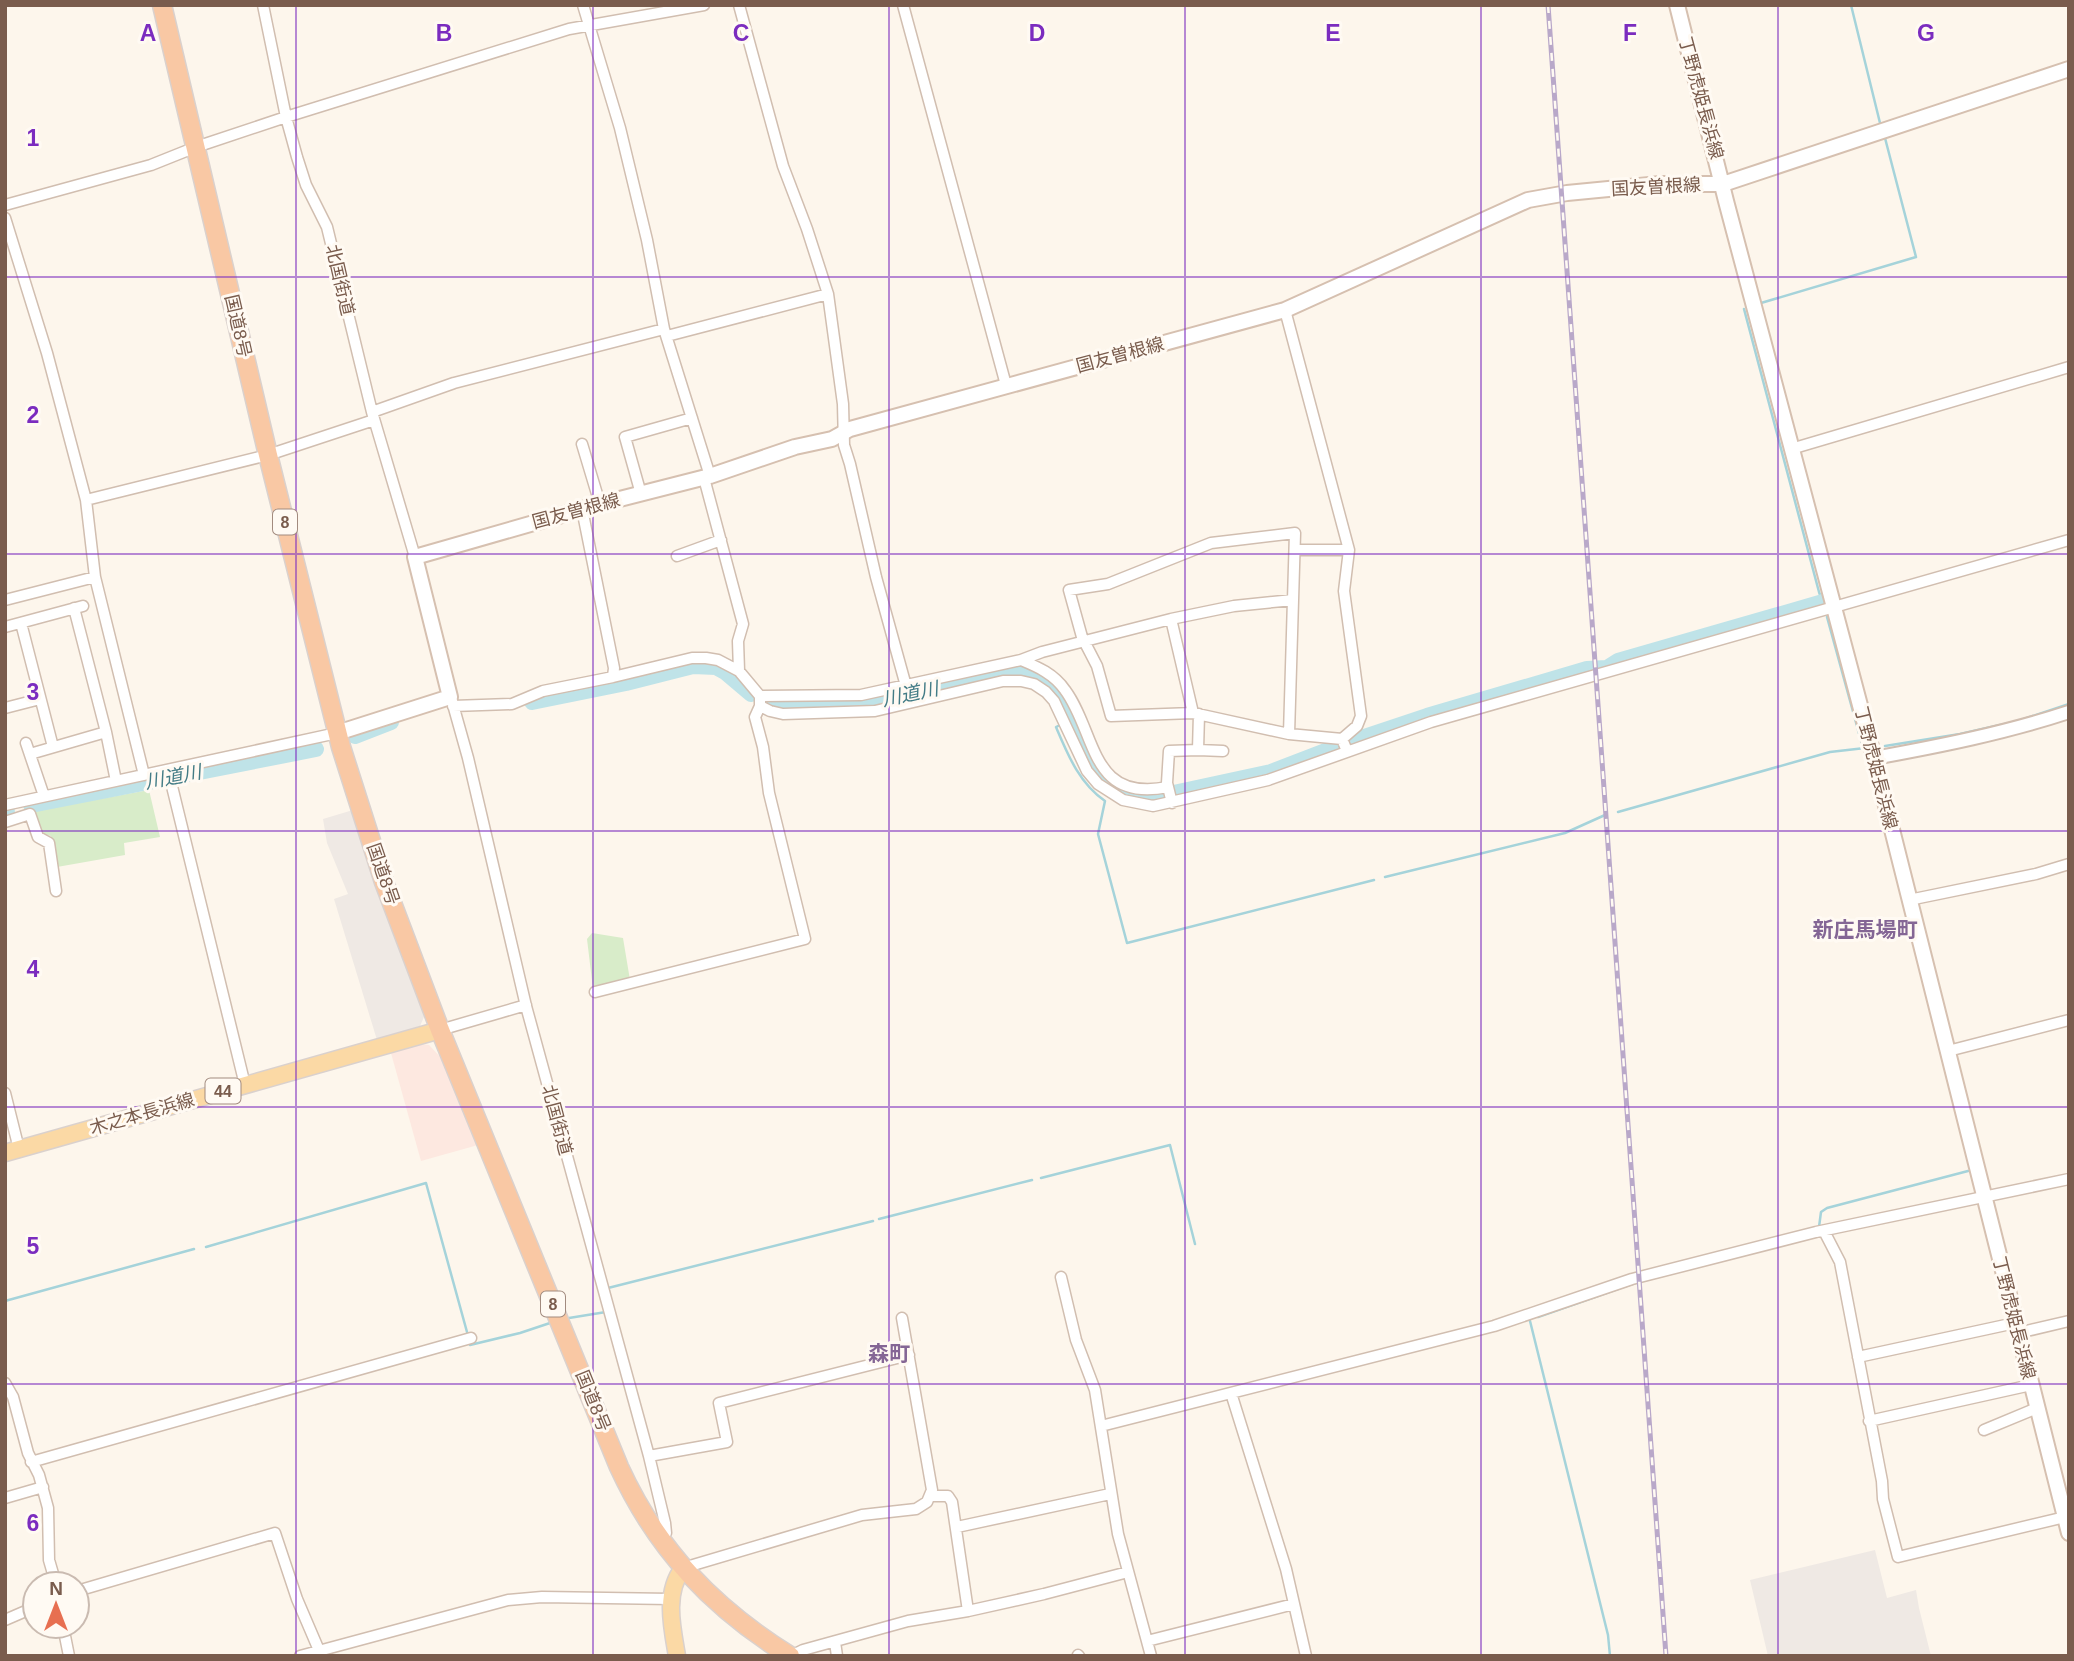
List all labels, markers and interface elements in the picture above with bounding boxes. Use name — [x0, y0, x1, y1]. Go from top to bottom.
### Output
text: A — [140, 20, 156, 46]
text: B — [436, 20, 452, 46]
text: C — [733, 20, 749, 46]
text: D — [1029, 20, 1045, 46]
text: E — [1325, 20, 1341, 46]
text: F — [1623, 20, 1637, 46]
text: G — [1917, 20, 1935, 46]
street label: 丁野虎姫長浜線 — [1675, 35, 1727, 161]
text: 1 — [27, 125, 40, 151]
street label: 国友曽根線 — [1611, 175, 1701, 199]
street label: 北国街道 — [322, 243, 358, 317]
street label: 国道8号 — [221, 293, 255, 359]
street label: 国友曽根線 — [1074, 334, 1166, 376]
text: 2 — [27, 402, 39, 428]
street label: 国友曽根線 — [530, 490, 622, 532]
road number: 8 — [273, 509, 297, 534]
water label: 川道川 — [880, 677, 942, 710]
text: 3 — [27, 679, 39, 705]
street label: 丁野虎姫長浜線 — [1851, 704, 1901, 832]
water label: 川道川 — [143, 761, 205, 793]
street label: 国道8号 — [363, 840, 403, 908]
district label: 新庄馬場町 — [1813, 918, 1918, 941]
text: 4 — [27, 956, 40, 982]
road number: 44 — [206, 1078, 241, 1104]
street label: 北国街道 — [538, 1083, 576, 1157]
street label: 木之本長浜線 — [87, 1090, 197, 1138]
text: 5 — [27, 1233, 40, 1259]
street label: 丁野虎姫長浜線 — [1989, 1254, 2039, 1382]
road number: 8 — [541, 1292, 565, 1316]
district label: 森町 — [868, 1342, 910, 1365]
street label: 国道8号 — [572, 1368, 614, 1434]
text: 6 — [27, 1510, 39, 1536]
north arrow — [21, 1570, 91, 1640]
text: N — [49, 1578, 63, 1599]

